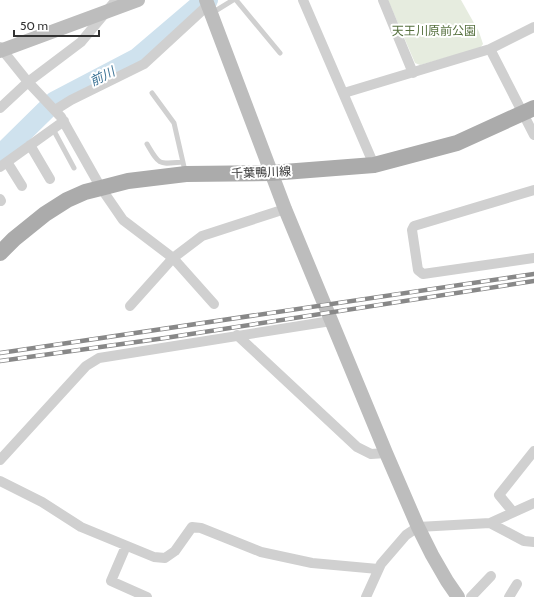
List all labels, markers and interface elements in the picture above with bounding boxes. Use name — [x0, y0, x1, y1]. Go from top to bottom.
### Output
scale bar — [14, 12, 99, 38]
text: 50 m — [20, 18, 48, 33]
park label: 天王川原前公園 — [392, 23, 476, 38]
water label: 前川 — [87, 62, 119, 89]
street label: 千葉鴨川線 — [231, 163, 291, 181]

